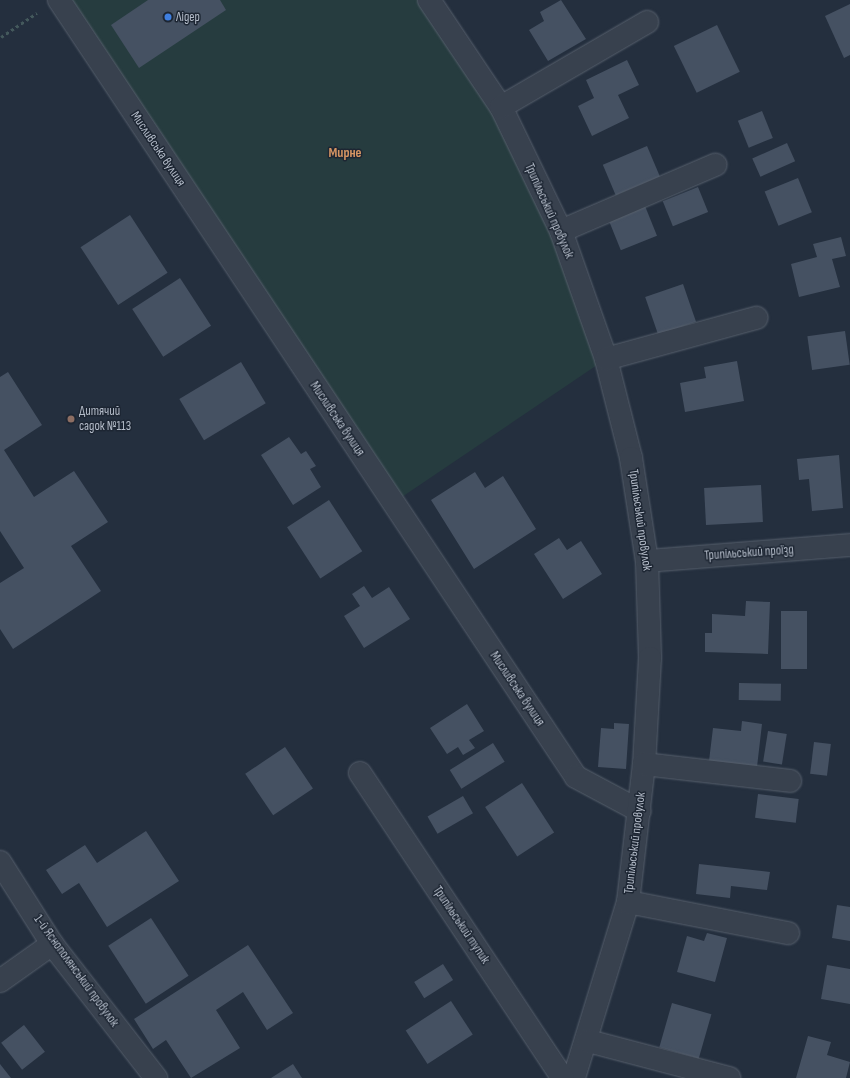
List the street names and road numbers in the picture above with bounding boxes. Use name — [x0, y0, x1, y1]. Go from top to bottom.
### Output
street label: Мисливська вулиця — [127, 109, 189, 189]
street label: Трипільський провулок — [521, 161, 577, 261]
street label: Мисливська вулиця — [306, 379, 368, 459]
street label: Трипільський провулок — [625, 468, 655, 572]
street label: Трипільський проїзд — [704, 542, 794, 564]
street label: Мисливська вулиця — [486, 649, 548, 729]
street label: Трипільський провулок — [621, 791, 649, 895]
street label: Трипільський тупик — [429, 883, 493, 967]
street label: 1-й Яснополянський провулок — [30, 912, 122, 1030]

